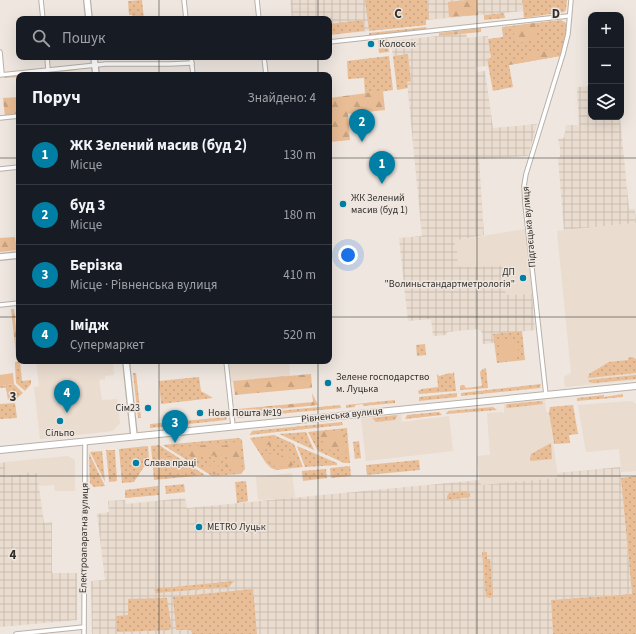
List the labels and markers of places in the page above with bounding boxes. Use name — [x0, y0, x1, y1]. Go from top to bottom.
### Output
place label: Колосок — [379, 37, 416, 51]
marker: Колосок — [366, 39, 376, 49]
pin: 2 — [349, 109, 375, 142]
pin: 1 — [369, 151, 395, 184]
place label: ЖК Зелений масив (буд 1) — [351, 191, 408, 217]
marker: ЖК Зелений масив (буд 1) — [338, 199, 348, 209]
place label: ДП "Волиньстандартметрологія" — [385, 265, 515, 291]
marker: ДП "Волиньстандартметрологія" — [518, 273, 528, 283]
place label: Зелене господарство м. Луцька — [336, 370, 429, 396]
marker: Зелене господарство м. Луцька — [323, 378, 333, 388]
pin: 4 — [54, 380, 80, 413]
place label: Сім23 — [116, 401, 140, 415]
marker: Сім23 — [143, 403, 153, 413]
place label: Нова Пошта №19 — [208, 406, 282, 420]
marker: Нова Пошта №19 — [195, 408, 205, 418]
pin: 3 — [162, 410, 188, 443]
marker: Сільпо — [55, 416, 65, 426]
place label: Сільпо — [45, 426, 75, 440]
place label: Слава праці — [144, 456, 196, 470]
marker: Слава праці — [131, 458, 141, 468]
place label: METRO Луцьк — [207, 520, 266, 534]
marker: METRO Луцьк — [194, 522, 204, 532]

